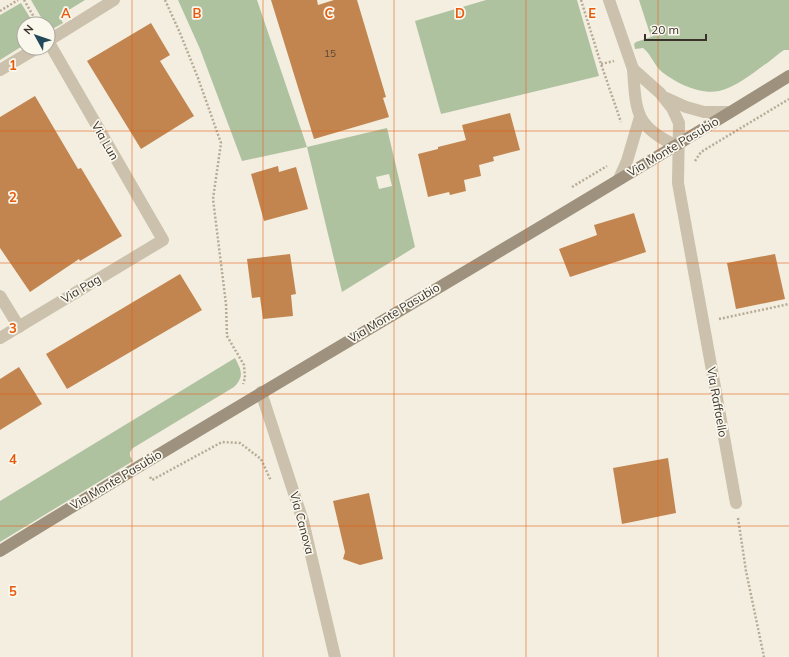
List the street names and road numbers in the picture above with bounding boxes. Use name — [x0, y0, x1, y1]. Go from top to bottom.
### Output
street label: Via Monte Pasubio — [624, 113, 721, 180]
street label: Via Lun — [88, 119, 122, 163]
street label: Via Pag — [58, 271, 103, 306]
street label: Via Monte Pasubio — [345, 279, 442, 346]
street label: Via Raffaello — [704, 366, 731, 438]
street label: Via Monte Pasubio — [67, 446, 164, 513]
street label: Via Canova — [287, 490, 318, 556]

